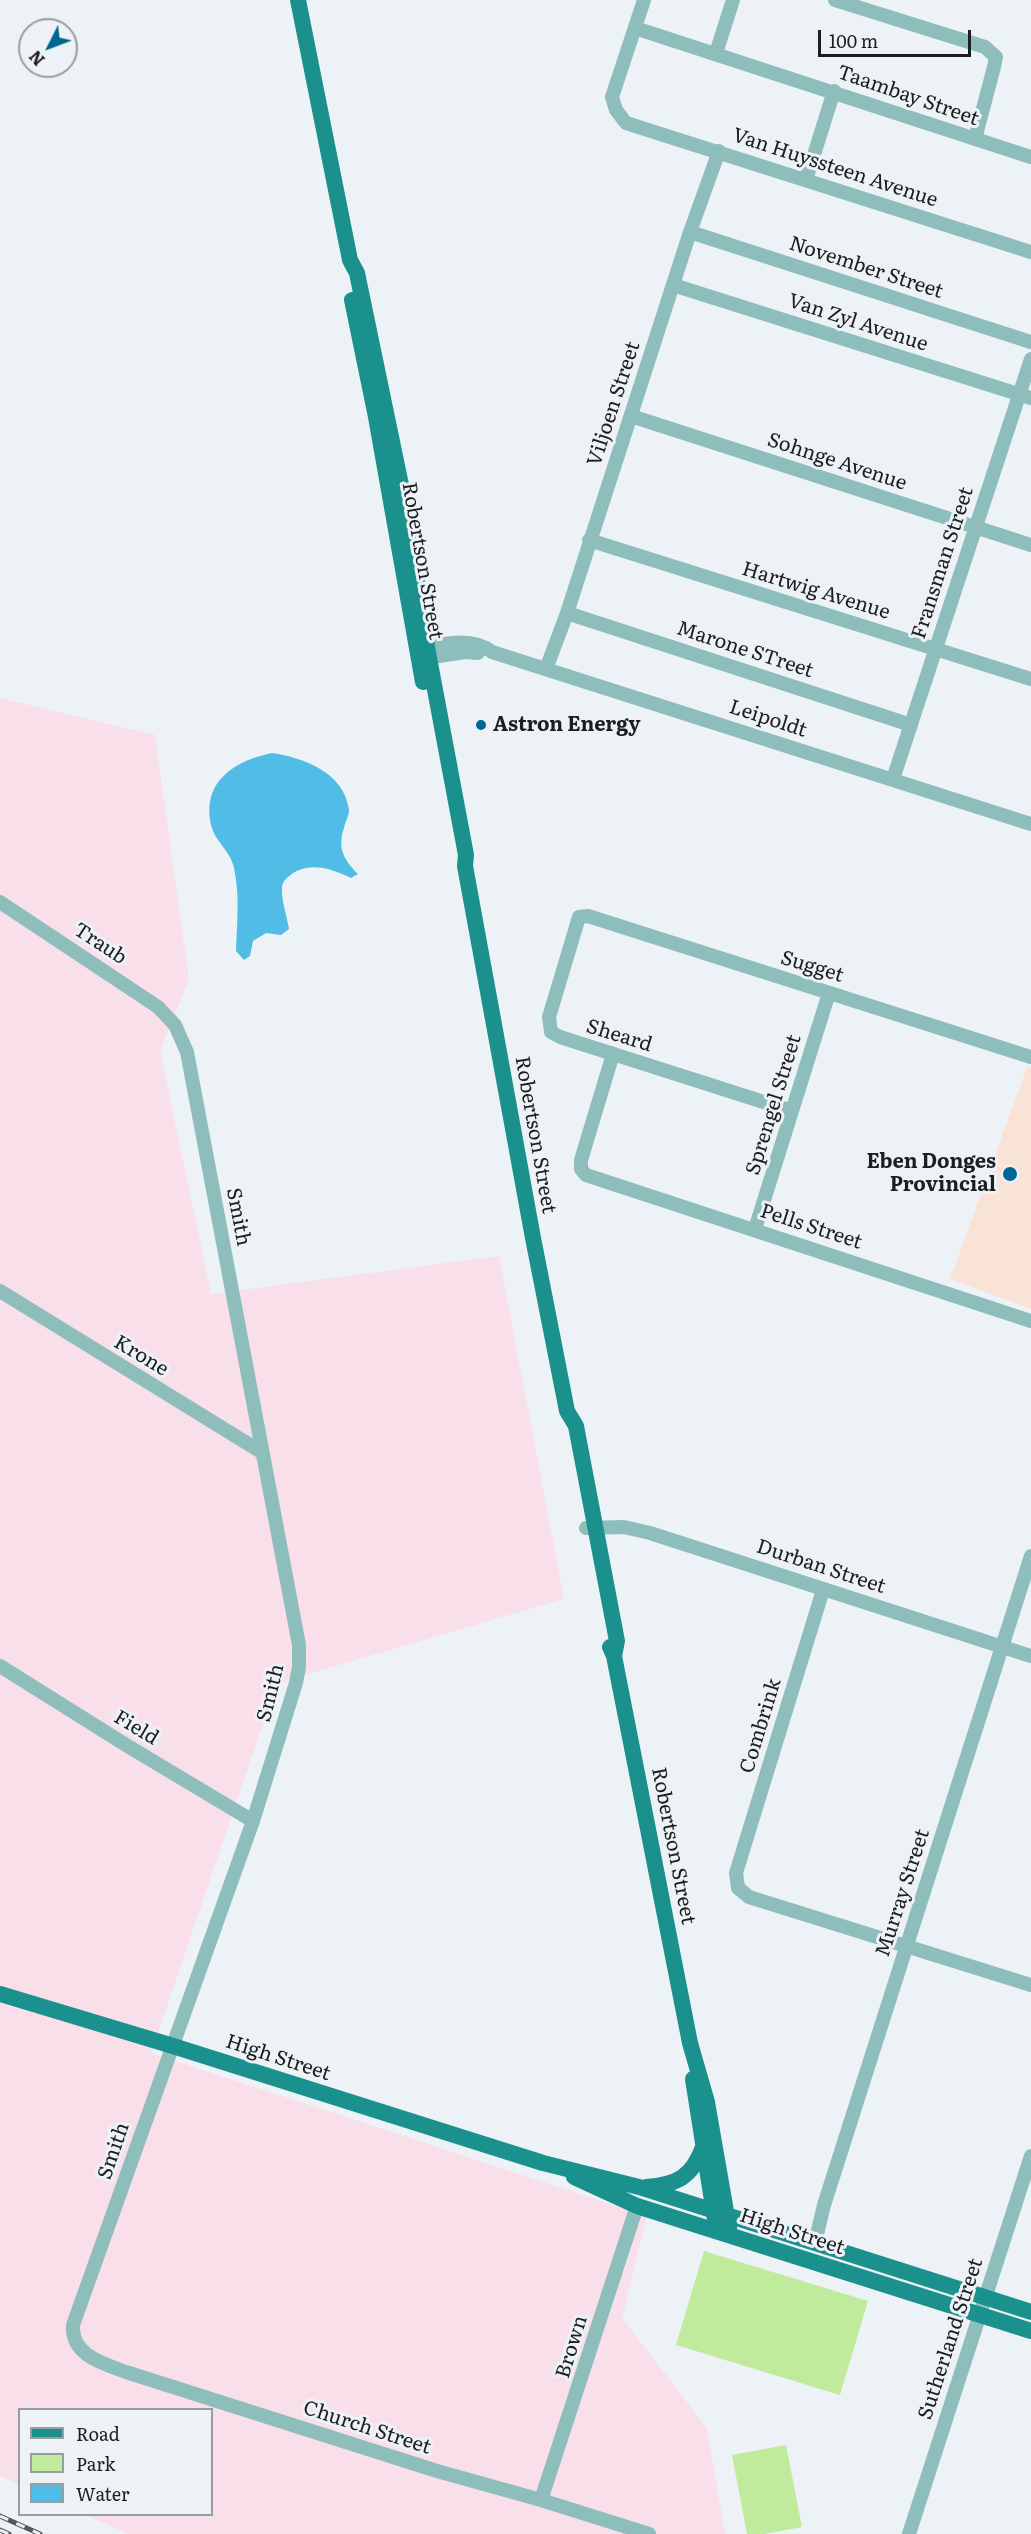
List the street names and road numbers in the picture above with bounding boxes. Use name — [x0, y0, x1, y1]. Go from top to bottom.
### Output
street label: Taambay Street — [834, 61, 982, 131]
street label: Van Huyssteen Avenue — [729, 123, 941, 213]
street label: November Street — [786, 232, 946, 304]
street label: Van Zyl Avenue — [785, 289, 931, 357]
street label: Viljoen Street — [583, 339, 645, 469]
street label: Sohnge Avenue — [764, 428, 910, 496]
street label: Robertson Street — [396, 480, 448, 642]
street label: Fransman Street — [907, 484, 979, 642]
street label: Hartwig Avenue — [739, 557, 893, 625]
street label: Marone STreet — [674, 617, 816, 683]
street label: Leipoldt — [726, 695, 810, 743]
street label: Traub — [69, 918, 131, 970]
street label: Sugget — [778, 946, 846, 988]
street label: Sheard — [583, 1015, 655, 1057]
street label: Sprengel Street — [741, 1032, 807, 1178]
street label: Robertson Street — [509, 1054, 561, 1216]
street label: Smith — [221, 1186, 255, 1248]
street label: Pells Street — [757, 1199, 865, 1255]
street label: Krone — [109, 1330, 173, 1382]
street label: Durban Street — [753, 1535, 889, 1599]
street label: Smith — [252, 1662, 290, 1724]
street label: Combrink — [735, 1676, 787, 1776]
street label: Field — [109, 1705, 163, 1751]
street label: Robertson Street — [646, 1765, 700, 1927]
street label: Murray Street — [871, 1826, 935, 1960]
street label: High Street — [223, 2030, 333, 2086]
street label: Smith — [93, 2119, 135, 2183]
street label: High Street — [737, 2204, 847, 2260]
street label: Sutherland Street — [914, 2255, 988, 2423]
street label: Brown — [551, 2313, 593, 2381]
street label: Church Street — [300, 2396, 434, 2460]

